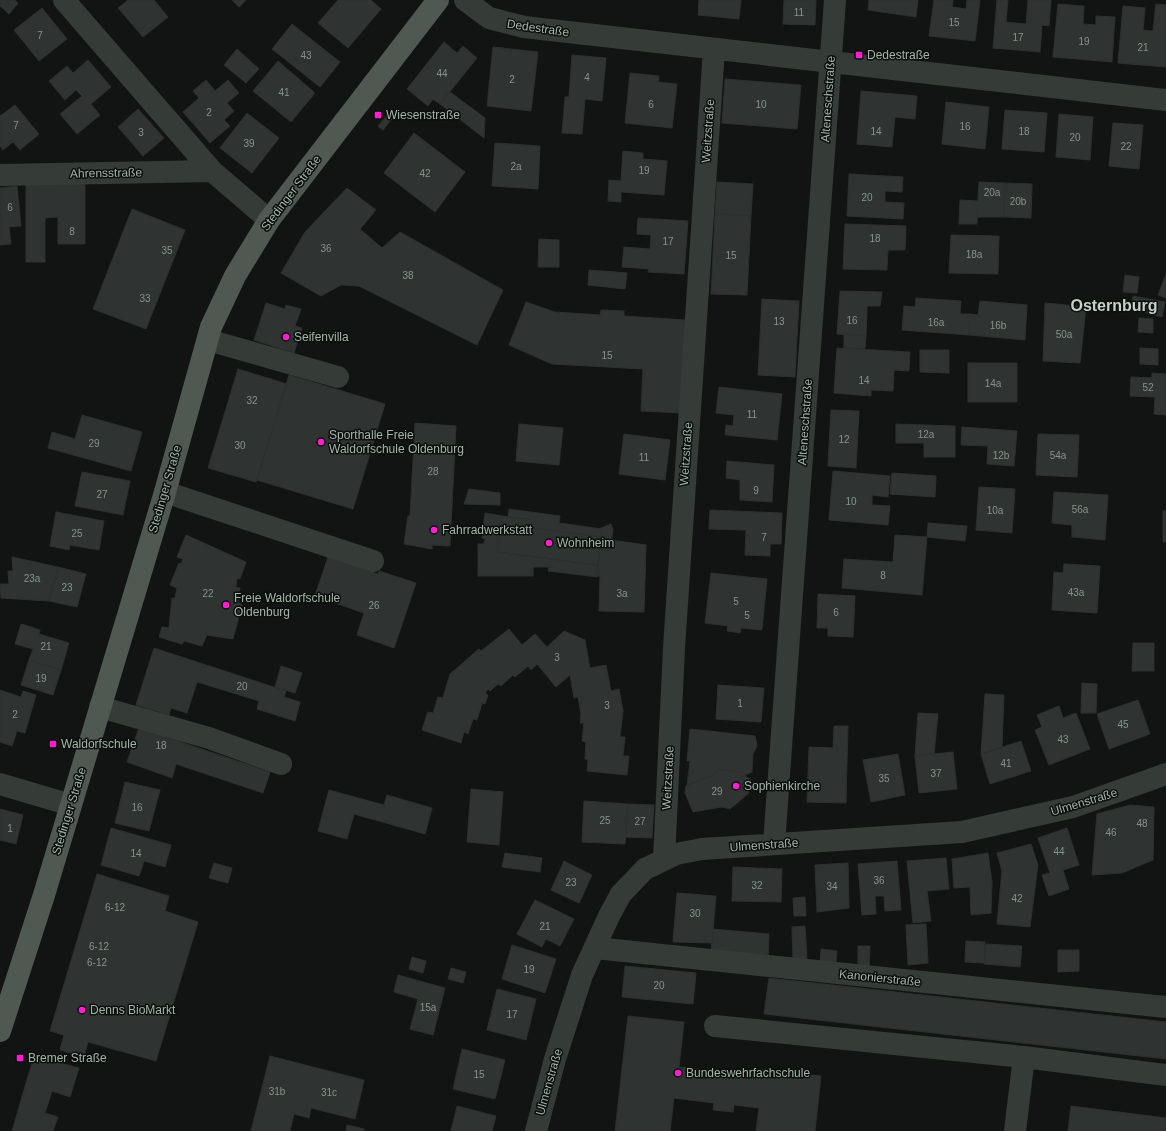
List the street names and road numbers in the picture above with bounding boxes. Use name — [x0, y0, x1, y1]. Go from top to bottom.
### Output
street label: Dedestraße — [506, 17, 570, 39]
street label: Alteneschstraße — [818, 55, 838, 143]
street label: Weitzstraße — [699, 98, 717, 163]
street label: Stedinger Straße — [258, 152, 324, 233]
street label: Ahrensstraße — [70, 165, 142, 181]
street label: Alteneschstraße — [795, 378, 815, 466]
street label: Weitzstraße — [677, 421, 695, 486]
street label: Stedinger Straße — [146, 443, 184, 535]
street label: Weitzstraße — [659, 745, 677, 810]
street label: Stedinger Straße — [49, 765, 89, 856]
street label: Ulmenstraße — [1049, 785, 1119, 819]
street label: Ulmenstraße — [729, 836, 799, 854]
street label: Kanonierstraße — [838, 967, 922, 989]
street label: Ulmenstraße — [533, 1047, 565, 1117]

